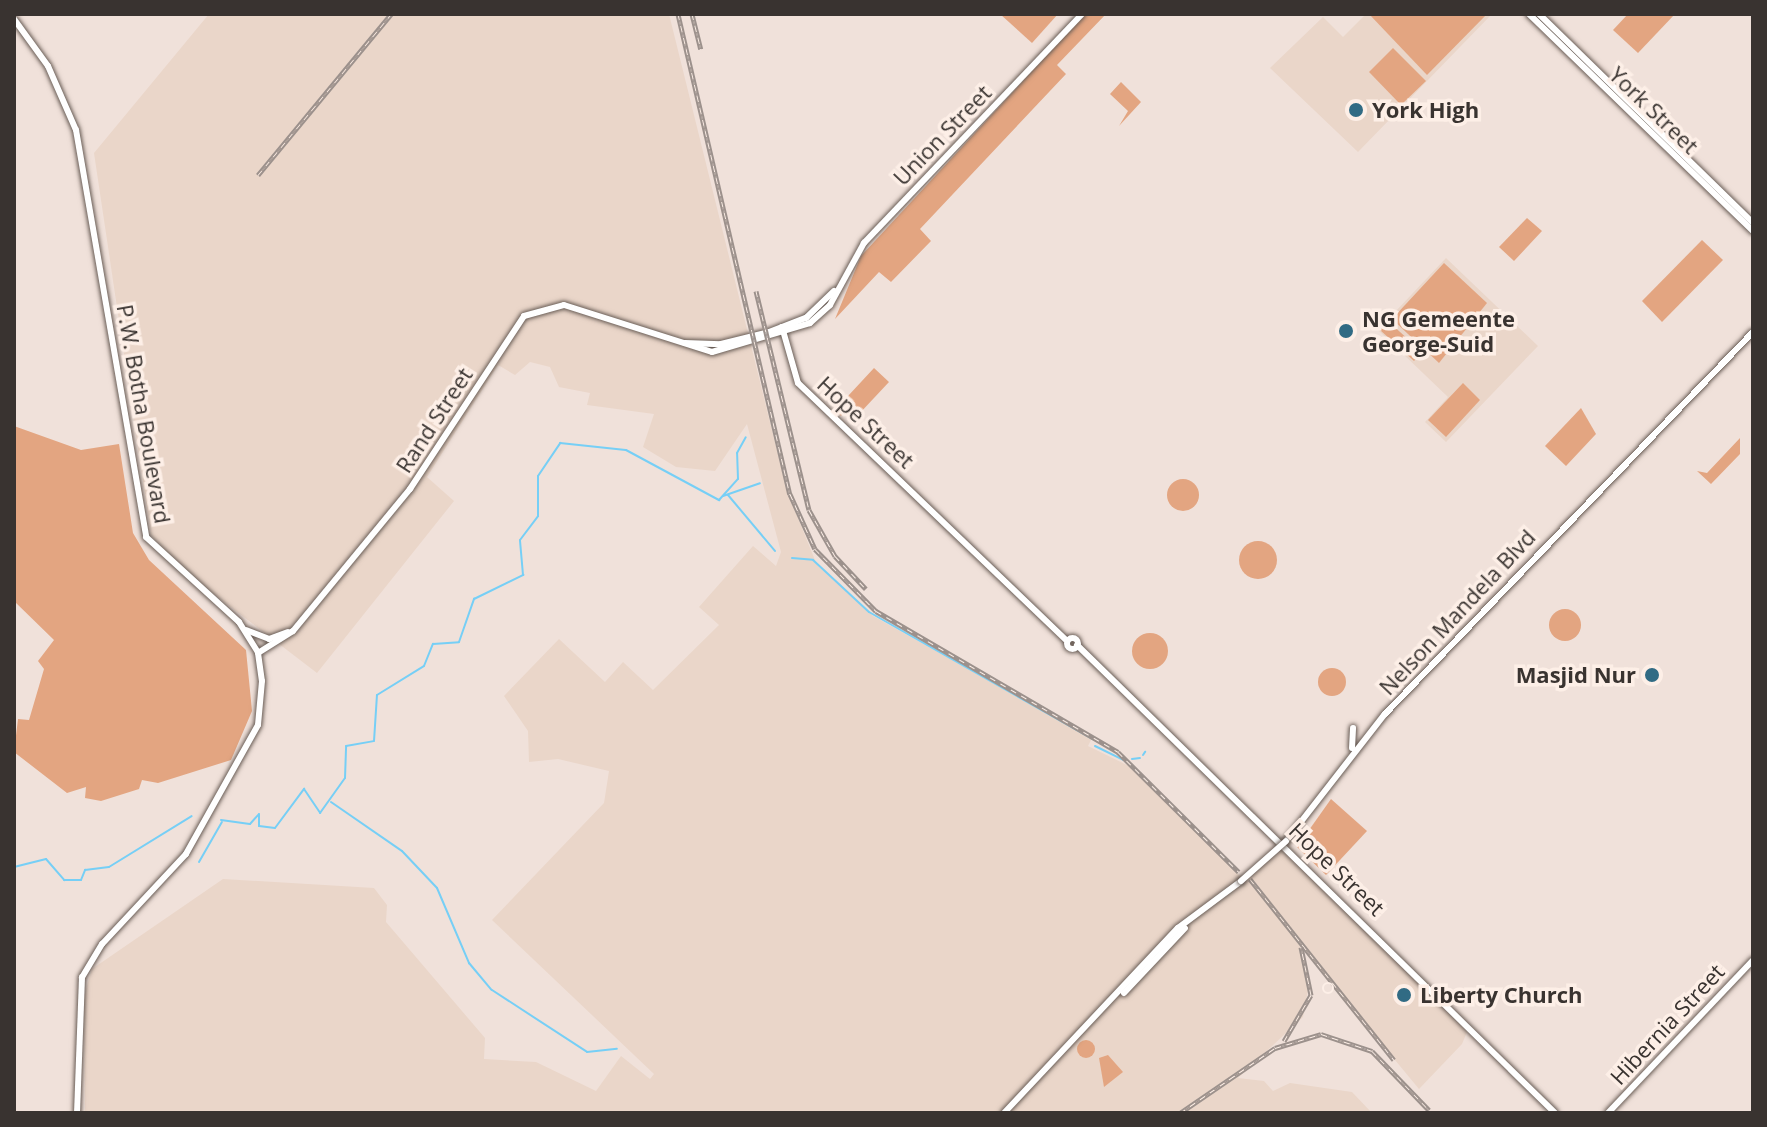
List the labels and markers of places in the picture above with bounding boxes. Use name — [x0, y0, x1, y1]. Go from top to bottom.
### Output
place label: York High — [1372, 97, 1479, 123]
marker: York High — [1347, 101, 1365, 119]
place label: NG Gemeente George-Suid — [1362, 305, 1515, 356]
marker: NG Gemeente George-Suid — [1337, 322, 1355, 340]
place label: Masjid Nur — [1516, 662, 1636, 688]
marker: Masjid Nur — [1643, 666, 1661, 684]
place label: Liberty Church — [1420, 982, 1583, 1008]
marker: Liberty Church — [1395, 986, 1413, 1004]

